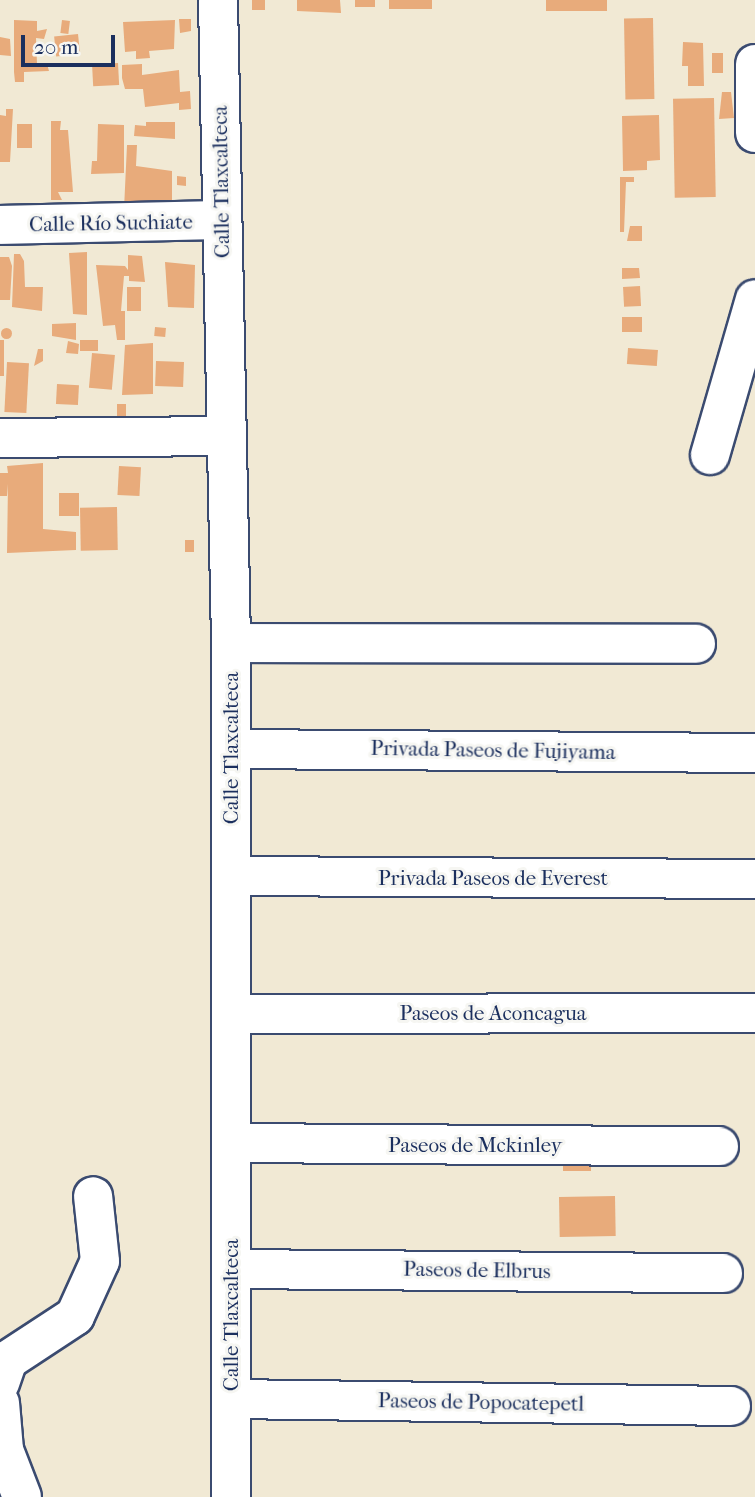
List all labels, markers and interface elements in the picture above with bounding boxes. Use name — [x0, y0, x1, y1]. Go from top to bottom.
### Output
scale bar — [24, 21, 119, 65]
text: 20 m — [34, 35, 78, 59]
street label: Calle Tlaxcalteca — [207, 106, 235, 258]
street label: Calle Río Suchiate — [29, 209, 193, 237]
street label: Calle Tlaxcalteca — [218, 672, 244, 824]
street label: Privada Paseos de Fujiyama — [370, 735, 616, 765]
street label: Privada Paseos de Everest — [378, 865, 608, 891]
street label: Paseos de Aconcagua — [399, 1000, 587, 1026]
street label: Paseos de Mckinley — [388, 1132, 562, 1158]
street label: Calle Tlaxcalteca — [218, 1239, 244, 1391]
street label: Paseos de Elbrus — [403, 1256, 551, 1284]
street label: Paseos de Popocatepetl — [378, 1388, 584, 1416]

